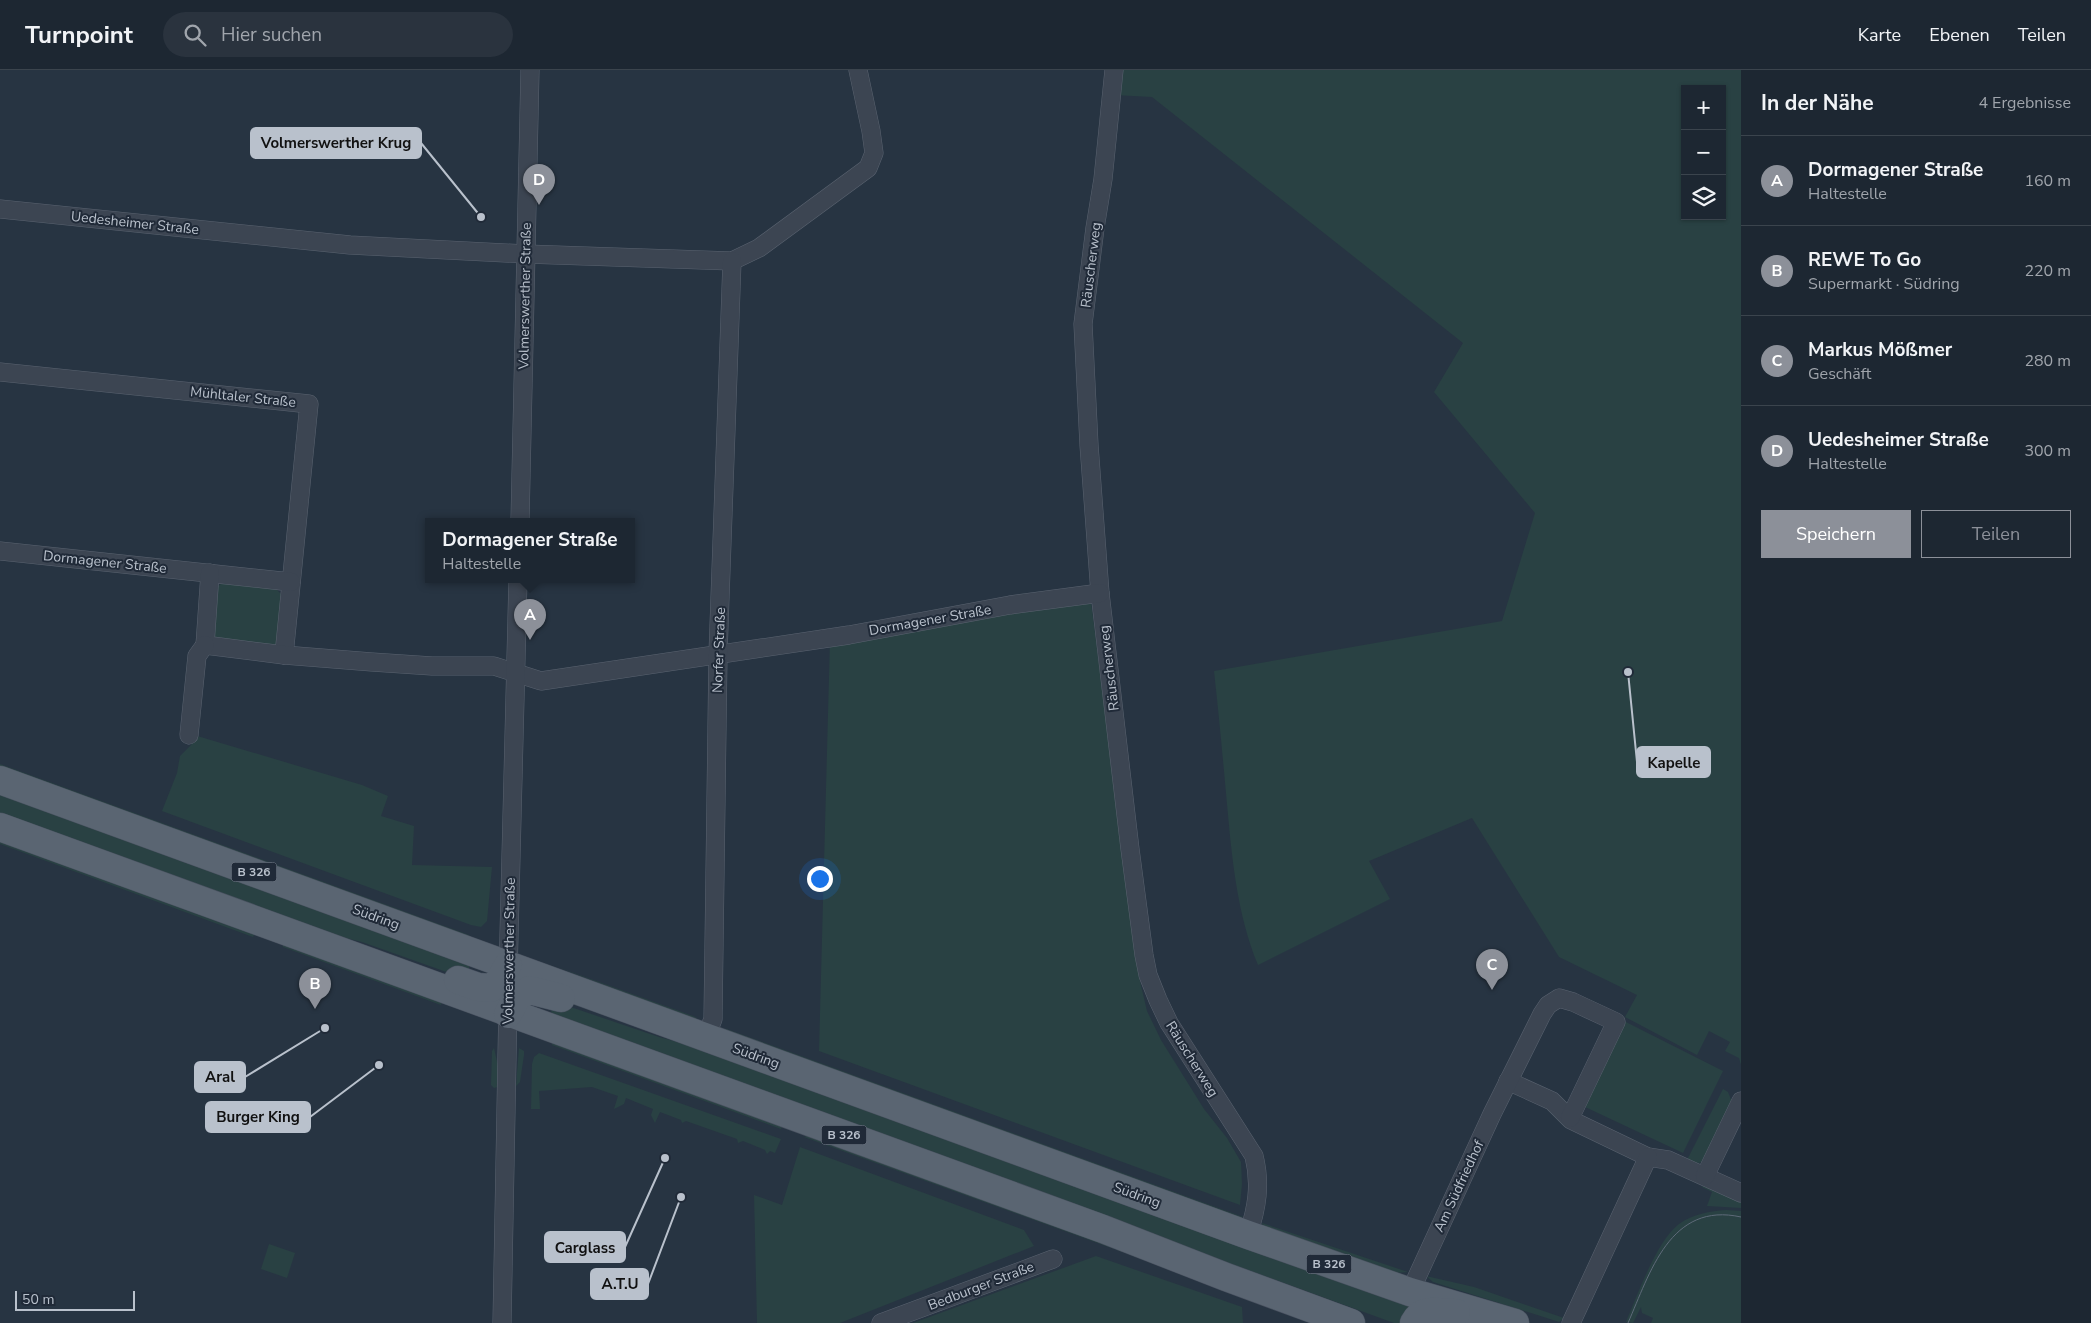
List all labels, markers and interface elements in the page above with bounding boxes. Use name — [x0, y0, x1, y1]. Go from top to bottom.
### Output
search box — [163, 12, 513, 57]
text: Turnpoint — [25, 19, 133, 51]
icon: search — [181, 21, 209, 49]
text: Hier suchen — [221, 22, 322, 48]
text: Karte — [1858, 23, 1901, 47]
text: Ebenen — [1929, 23, 1990, 47]
text: Teilen — [2018, 23, 2066, 47]
map controls — [1681, 85, 1726, 220]
button: + — [1681, 85, 1726, 130]
text: In der Nähe — [1761, 89, 1874, 117]
text: 4 Ergebnisse — [1978, 92, 2071, 114]
callout: Volmerswerther Krug — [251, 128, 421, 158]
button: − — [1681, 130, 1726, 175]
text: Volmerswerther Krug — [260, 133, 411, 153]
text: Dormagener Straße — [1808, 157, 1983, 183]
pin: D — [523, 164, 555, 205]
text: A — [1771, 170, 1783, 192]
text: 160 m — [2024, 170, 2071, 192]
button: layers — [1681, 175, 1726, 220]
text: Haltestelle — [1808, 183, 1887, 205]
street label: Uedesheimer Straße — [70, 207, 200, 239]
street label: Räuscherweg — [1076, 221, 1106, 309]
street label: Volmerswerther Straße — [514, 222, 536, 371]
text: REWE To Go — [1808, 247, 1921, 273]
text: B — [1771, 260, 1783, 282]
text: 220 m — [2024, 260, 2071, 282]
text: Supermarkt · Südring — [1808, 273, 1960, 295]
text: Markus Mößmer — [1808, 337, 1952, 363]
text: C — [1772, 350, 1782, 372]
text: 280 m — [2024, 350, 2071, 372]
text: Geschäft — [1808, 363, 1871, 385]
street label: Mühltaler Straße — [189, 382, 297, 412]
text: Uedesheimer Straße — [1808, 427, 1989, 453]
text: D — [1771, 440, 1783, 462]
text: 300 m — [2024, 440, 2071, 462]
text: Haltestelle — [1808, 453, 1887, 475]
button: Speichern — [1761, 510, 1911, 558]
button: Teilen — [1921, 510, 2071, 558]
popup — [425, 518, 635, 583]
text: Dormagener Straße — [442, 527, 618, 553]
street label: Dormagener Straße — [42, 546, 168, 578]
text: Haltestelle — [442, 553, 521, 575]
pin: A — [514, 599, 546, 640]
street label: Dormagener Straße — [867, 600, 993, 640]
street label: Norfer Straße — [708, 607, 730, 693]
street label: Räuscherweg — [1094, 624, 1124, 712]
callout: Kapelle — [1637, 747, 1710, 777]
text: Kapelle — [1648, 753, 1700, 773]
road number: B 326 — [232, 862, 276, 882]
your location — [807, 866, 833, 892]
street label: Volmerswerther Straße — [498, 877, 520, 1026]
street label: Südring — [350, 900, 402, 934]
pin: C — [1476, 949, 1508, 990]
pin: B — [299, 968, 331, 1009]
street label: Räuscherweg — [1161, 1017, 1223, 1101]
street label: Südring — [730, 1039, 782, 1073]
callout: Aral — [195, 1062, 245, 1092]
text: Aral — [205, 1067, 235, 1087]
callout: Burger King — [206, 1102, 310, 1132]
text: Burger King — [216, 1107, 300, 1127]
road number: B 326 — [822, 1126, 866, 1144]
street label: Am Südfriedhof — [1429, 1137, 1489, 1235]
street label: Südring — [1111, 1178, 1163, 1212]
callout: Carglass — [545, 1232, 625, 1262]
text: Carglass — [555, 1238, 615, 1258]
road number: B 326 — [1306, 1254, 1352, 1274]
street label: Bedburger Straße — [925, 1257, 1037, 1315]
callout: A.T.U — [591, 1269, 648, 1299]
text: A.T.U — [601, 1274, 639, 1294]
scale bar — [15, 1288, 135, 1311]
text: 50 m — [22, 1290, 54, 1309]

